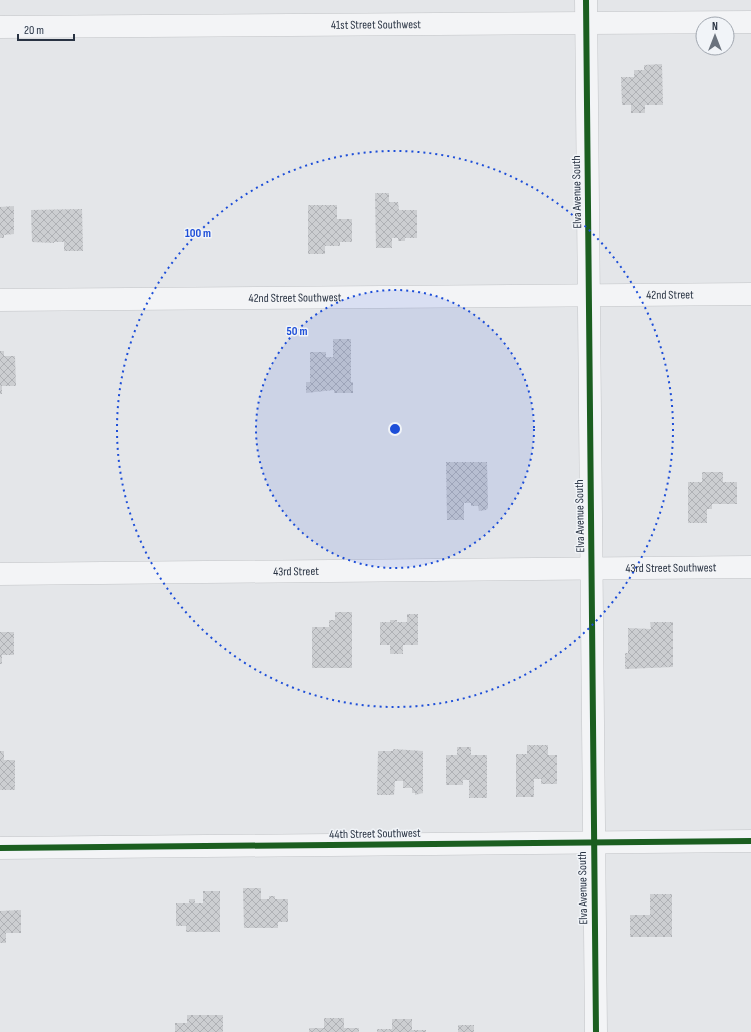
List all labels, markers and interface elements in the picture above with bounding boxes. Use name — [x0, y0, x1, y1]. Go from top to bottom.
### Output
scale bar — [18, 16, 74, 42]
north arrow — [695, 16, 735, 56]
street label: 41st Street Southwest — [331, 17, 421, 32]
text: N — [712, 20, 718, 33]
text: 20 m — [24, 23, 44, 38]
street label: Elva Avenue South — [569, 155, 585, 229]
text: 100 m — [185, 226, 211, 241]
street label: 42nd Street — [646, 287, 694, 302]
street label: 42nd Street Southwest — [249, 290, 342, 306]
text: 50 m — [287, 324, 307, 339]
centre of rings — [388, 422, 402, 436]
street label: Elva Avenue South — [572, 479, 588, 553]
street label: 43rd Street Southwest — [625, 560, 717, 576]
street label: 43rd Street — [273, 564, 319, 579]
street label: 44th Street Southwest — [329, 826, 421, 842]
street label: Elva Avenue South — [575, 851, 591, 925]

